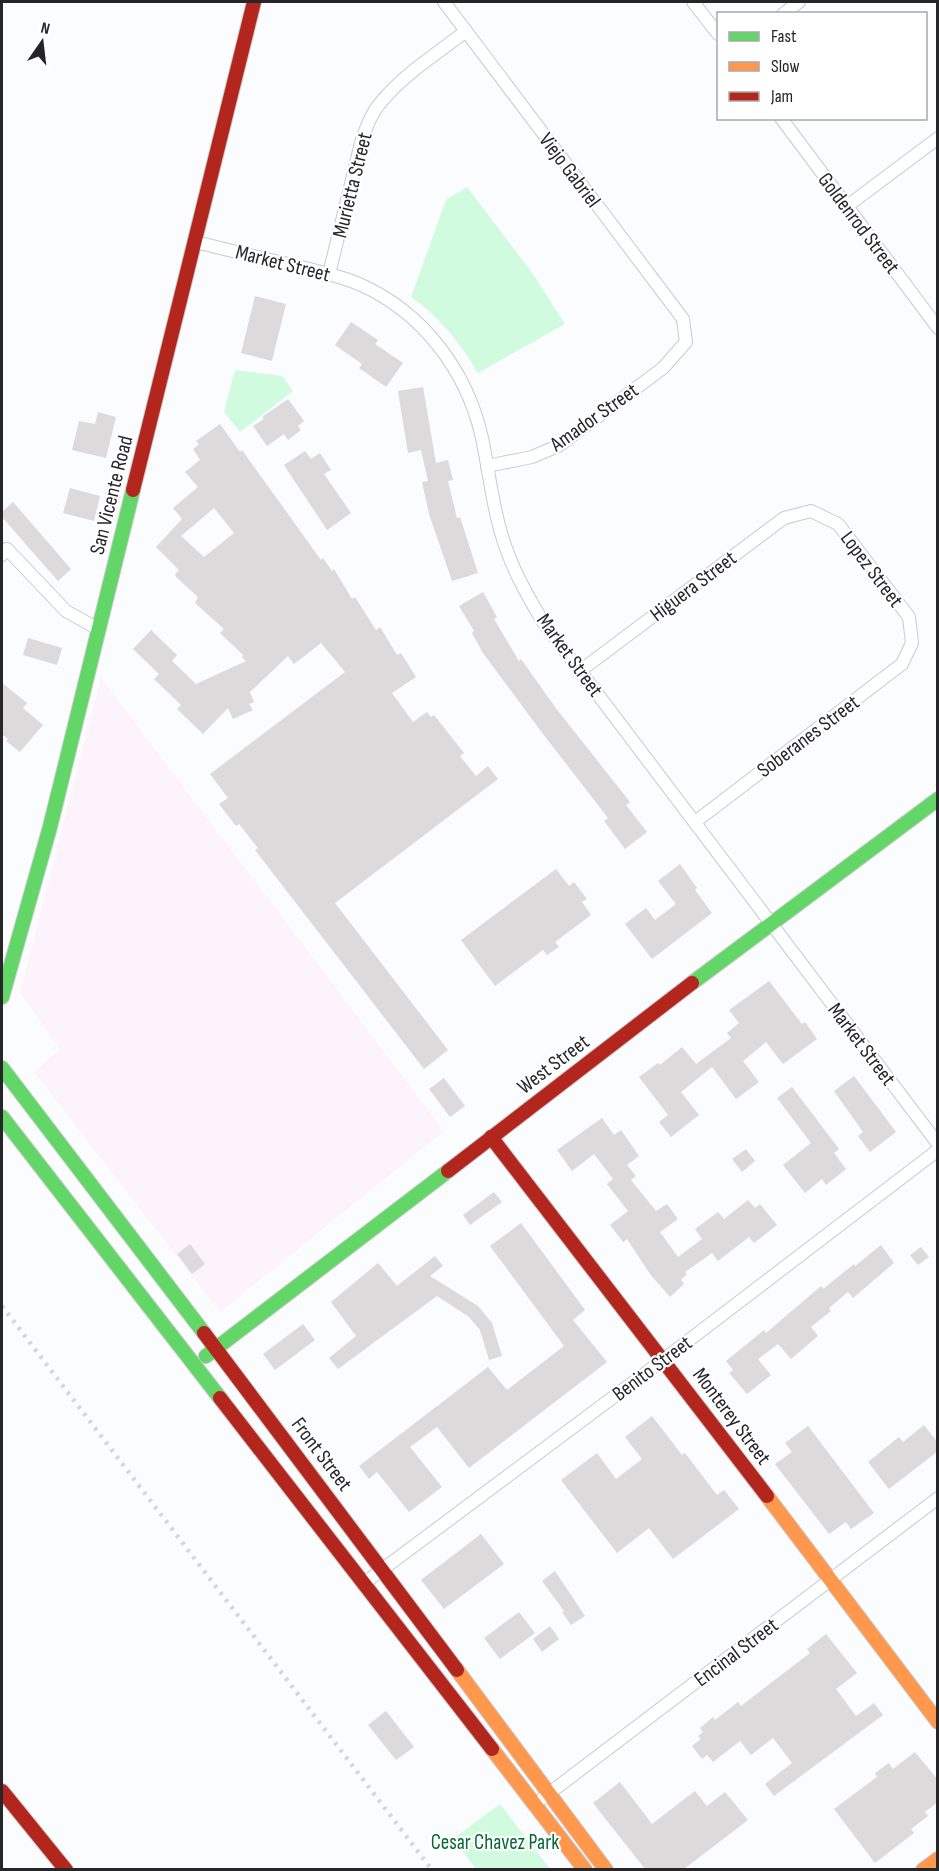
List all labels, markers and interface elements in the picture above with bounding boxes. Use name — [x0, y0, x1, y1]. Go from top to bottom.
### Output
north arrow — [12, 12, 72, 72]
legend — [717, 12, 927, 120]
text: N — [39, 19, 52, 39]
text: Fast — [771, 26, 797, 47]
text: Slow — [771, 56, 800, 77]
text: Jam — [770, 86, 793, 107]
street label: Viejo Gabriel — [533, 128, 606, 213]
street label: Murietta Street — [327, 130, 378, 241]
street label: Goldenrod Street — [812, 168, 905, 279]
street label: Market Street — [233, 240, 333, 287]
street label: Amador Street — [544, 378, 643, 458]
street label: San Vicente Road — [85, 433, 138, 557]
street label: Lopez Street — [835, 526, 908, 612]
street label: Higuera Street — [645, 546, 741, 627]
street label: Market Street — [531, 609, 608, 702]
street label: Soberanes Street — [752, 690, 864, 783]
street label: Market Street — [823, 998, 901, 1090]
street label: West Street — [512, 1029, 594, 1099]
street label: Benito Street — [608, 1330, 697, 1406]
street label: Monterey Street — [687, 1363, 776, 1470]
street label: Front Street — [286, 1413, 357, 1496]
street label: Encinal Street — [689, 1613, 783, 1692]
park label: Cesar Chavez Park — [431, 1830, 559, 1855]

